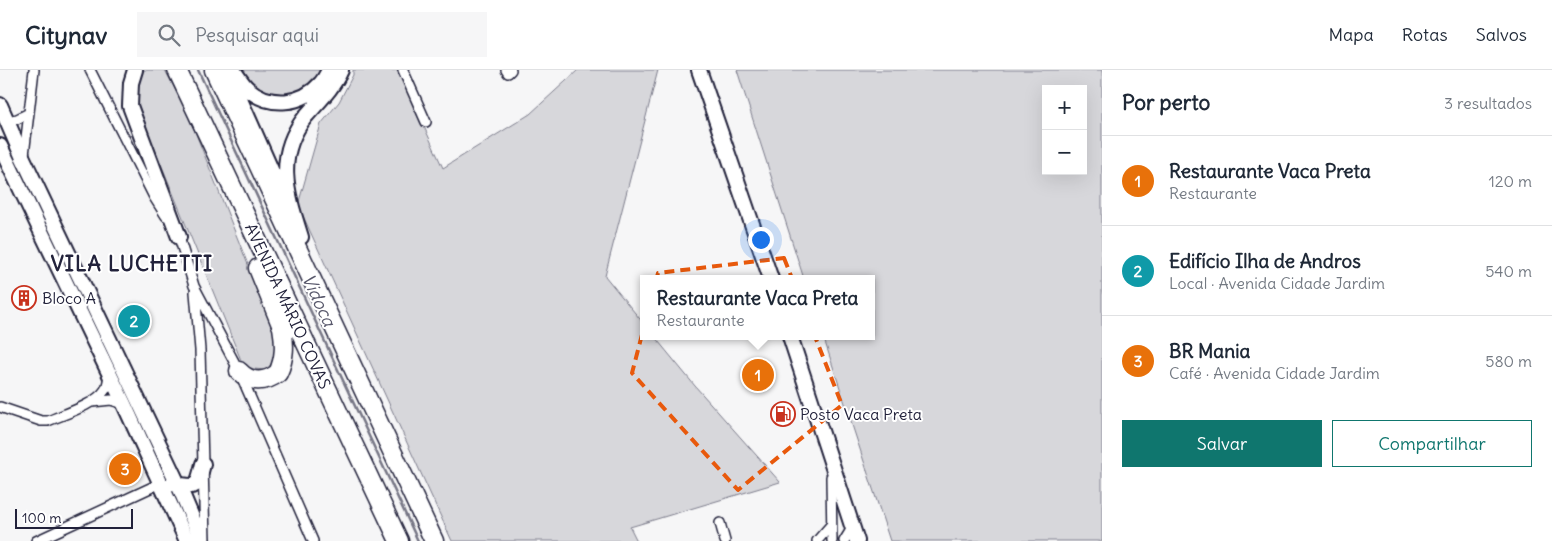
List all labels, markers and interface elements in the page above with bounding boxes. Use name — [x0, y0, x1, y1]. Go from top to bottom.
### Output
search box — [137, 12, 487, 57]
text: Citynav — [25, 20, 107, 50]
icon: search — [155, 21, 183, 49]
text: Pesquisar aqui — [195, 23, 319, 47]
text: Mapa — [1329, 23, 1374, 46]
text: Rotas — [1402, 23, 1448, 46]
text: Salvos — [1476, 23, 1527, 46]
map controls — [1042, 85, 1087, 175]
button: + — [1042, 85, 1087, 130]
text: Por perto — [1122, 89, 1210, 116]
text: 3 resultados — [1444, 93, 1532, 113]
button: − — [1042, 130, 1087, 175]
text: Restaurante Vaca Preta — [1169, 159, 1371, 183]
text: 1 — [1135, 171, 1141, 191]
text: 120 m — [1489, 171, 1532, 191]
text: Restaurante — [1169, 183, 1257, 203]
street label: AVENIDA MÁRIO COVAS — [241, 220, 335, 392]
your location — [748, 227, 774, 253]
text: Edifício Ilha de Andros — [1169, 249, 1361, 273]
district label: VILA LUCHETTI — [51, 250, 213, 277]
text: 2 — [1134, 261, 1142, 281]
text: 540 m — [1485, 261, 1532, 281]
water label: Vidoca — [297, 270, 342, 331]
text: Local · Avenida Cidade Jardim — [1169, 273, 1385, 293]
popup — [640, 275, 875, 340]
building icon: Bloco A — [11, 285, 37, 311]
text: Restaurante Vaca Preta — [657, 286, 858, 310]
place label: Bloco A — [42, 288, 96, 308]
pin: 2 — [118, 302, 150, 340]
text: Restaurante — [657, 310, 745, 330]
text: BR Mania — [1169, 339, 1250, 363]
text: 3 — [1133, 351, 1143, 371]
text: 580 m — [1485, 351, 1532, 371]
pin: 1 — [742, 356, 774, 394]
text: Café · Avenida Cidade Jardim — [1169, 363, 1380, 383]
fuel station icon: Posto Vaca Preta — [770, 401, 796, 427]
place label: Posto Vaca Preta — [800, 404, 922, 424]
button: Salvar — [1122, 420, 1322, 467]
button: Compartilhar — [1332, 420, 1532, 467]
pin: 3 — [109, 450, 141, 488]
scale bar — [15, 506, 132, 529]
text: 100 m — [22, 509, 62, 527]

